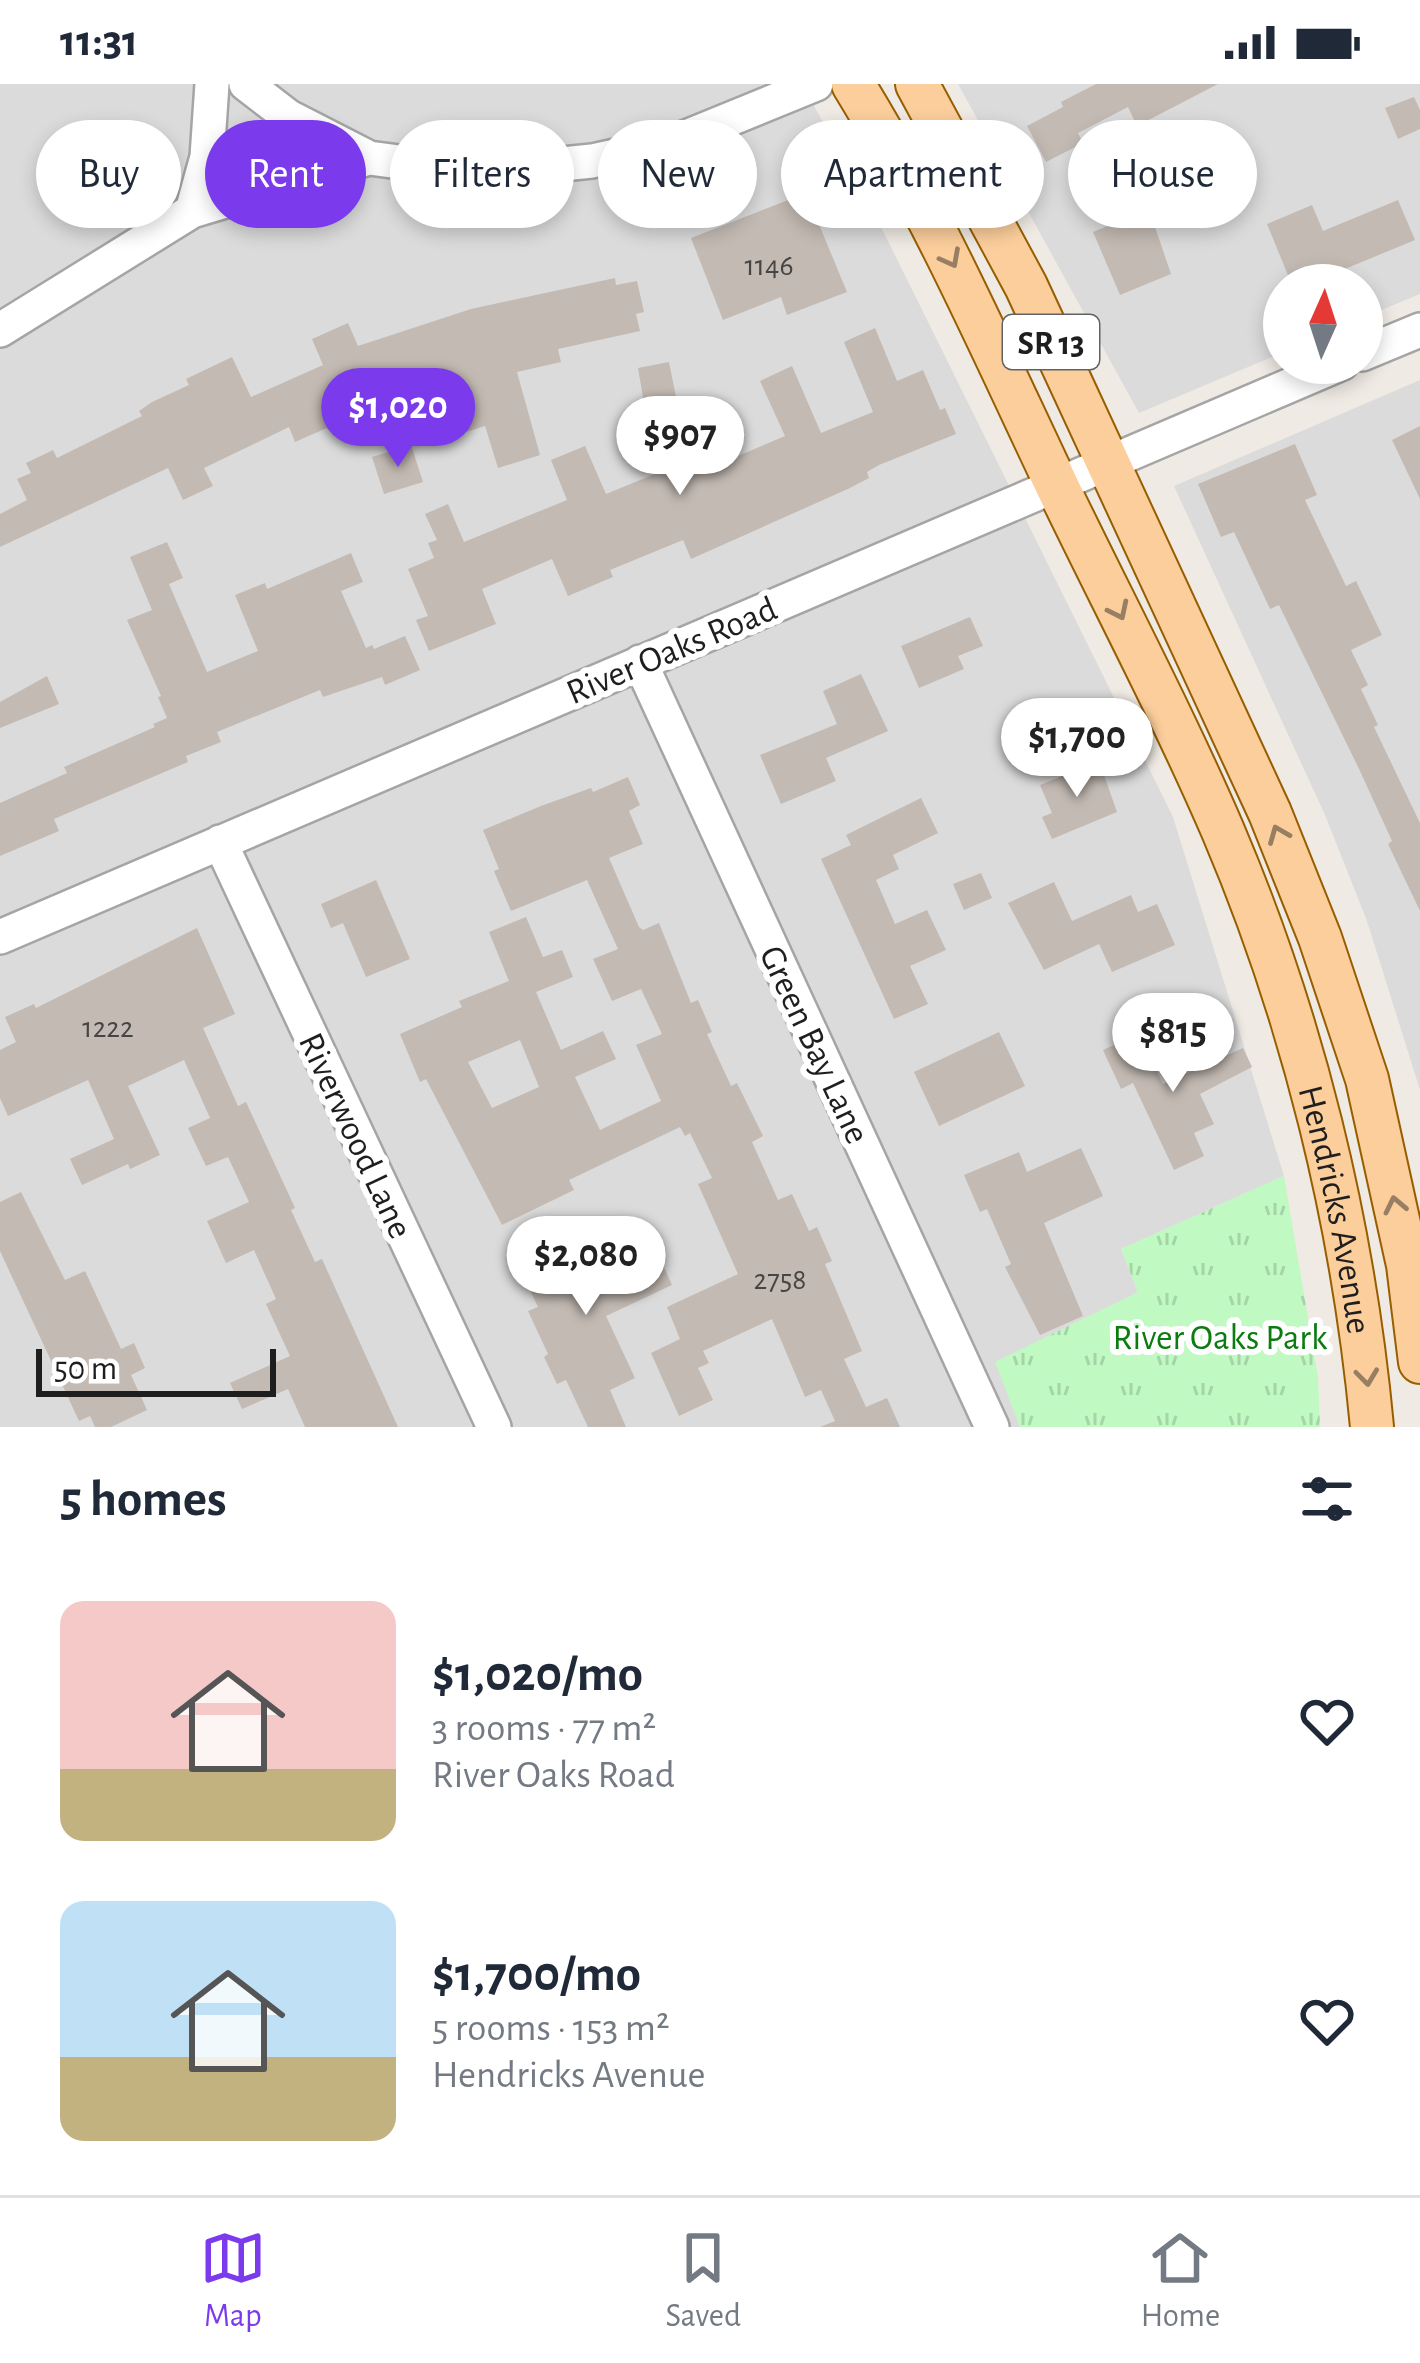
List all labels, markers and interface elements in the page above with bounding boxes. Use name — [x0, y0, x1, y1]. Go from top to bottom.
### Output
text: 11:31 — [60, 19, 138, 64]
chip: Buy — [36, 120, 181, 228]
chip: Rent — [205, 120, 366, 228]
chip: Filters — [390, 120, 574, 228]
chip: New — [598, 120, 757, 228]
chip: Apartment — [781, 120, 1044, 228]
chip: House — [1068, 120, 1257, 228]
one-way arrow — [937, 247, 960, 268]
house number: 1146 — [744, 251, 794, 281]
north arrow — [1263, 264, 1383, 384]
map controls — [1263, 264, 1383, 384]
road number: SR 13 — [1003, 315, 1099, 369]
pin: $1,020 — [300, 368, 496, 470]
text: $1,020 — [348, 387, 448, 426]
pin: $907 — [609, 396, 751, 498]
text: $907 — [643, 415, 717, 454]
street label: River Oaks Road — [562, 590, 782, 711]
one-way arrow — [1105, 599, 1129, 620]
pin: $1,700 — [979, 698, 1175, 800]
text: $1,700 — [1028, 717, 1126, 756]
one-way arrow — [1268, 824, 1293, 845]
street label: Green Bay Lane — [753, 941, 876, 1149]
pin: $815 — [1102, 993, 1244, 1095]
text: $815 — [1139, 1012, 1207, 1051]
house number: 1222 — [82, 1013, 134, 1043]
street label: Riverwood Lane — [292, 1028, 418, 1244]
street label: Hendricks Avenue — [1291, 1082, 1377, 1336]
one-way arrow — [1383, 1196, 1408, 1216]
pin: $2,080 — [488, 1216, 684, 1318]
text: $2,080 — [534, 1235, 638, 1274]
house number: 2758 — [754, 1265, 806, 1295]
park label: River Oaks Park — [1113, 1320, 1328, 1356]
scale bar — [36, 1343, 276, 1396]
text: 50 m — [54, 1353, 117, 1386]
one-way arrow — [1353, 1368, 1379, 1387]
icon: filters — [1294, 1466, 1360, 1532]
text: 5 homes — [60, 1474, 227, 1525]
icon: home — [156, 1649, 300, 1793]
text: $1,020/mo — [432, 1649, 643, 1700]
icon: heart — [1294, 1688, 1360, 1754]
text: 3 rooms · 77 m² — [432, 1709, 656, 1748]
text: River Oaks Road — [432, 1756, 675, 1795]
icon: home — [156, 1949, 300, 2093]
text: $1,700/mo — [432, 1949, 641, 2000]
icon: heart — [1294, 1988, 1360, 2054]
text: 5 rooms · 153 m² — [432, 2009, 670, 2048]
text: Hendricks Avenue — [432, 2056, 706, 2095]
tab: Map — [200, 2225, 266, 2337]
tab: Saved — [666, 2225, 741, 2337]
tab: Home — [1141, 2225, 1220, 2337]

